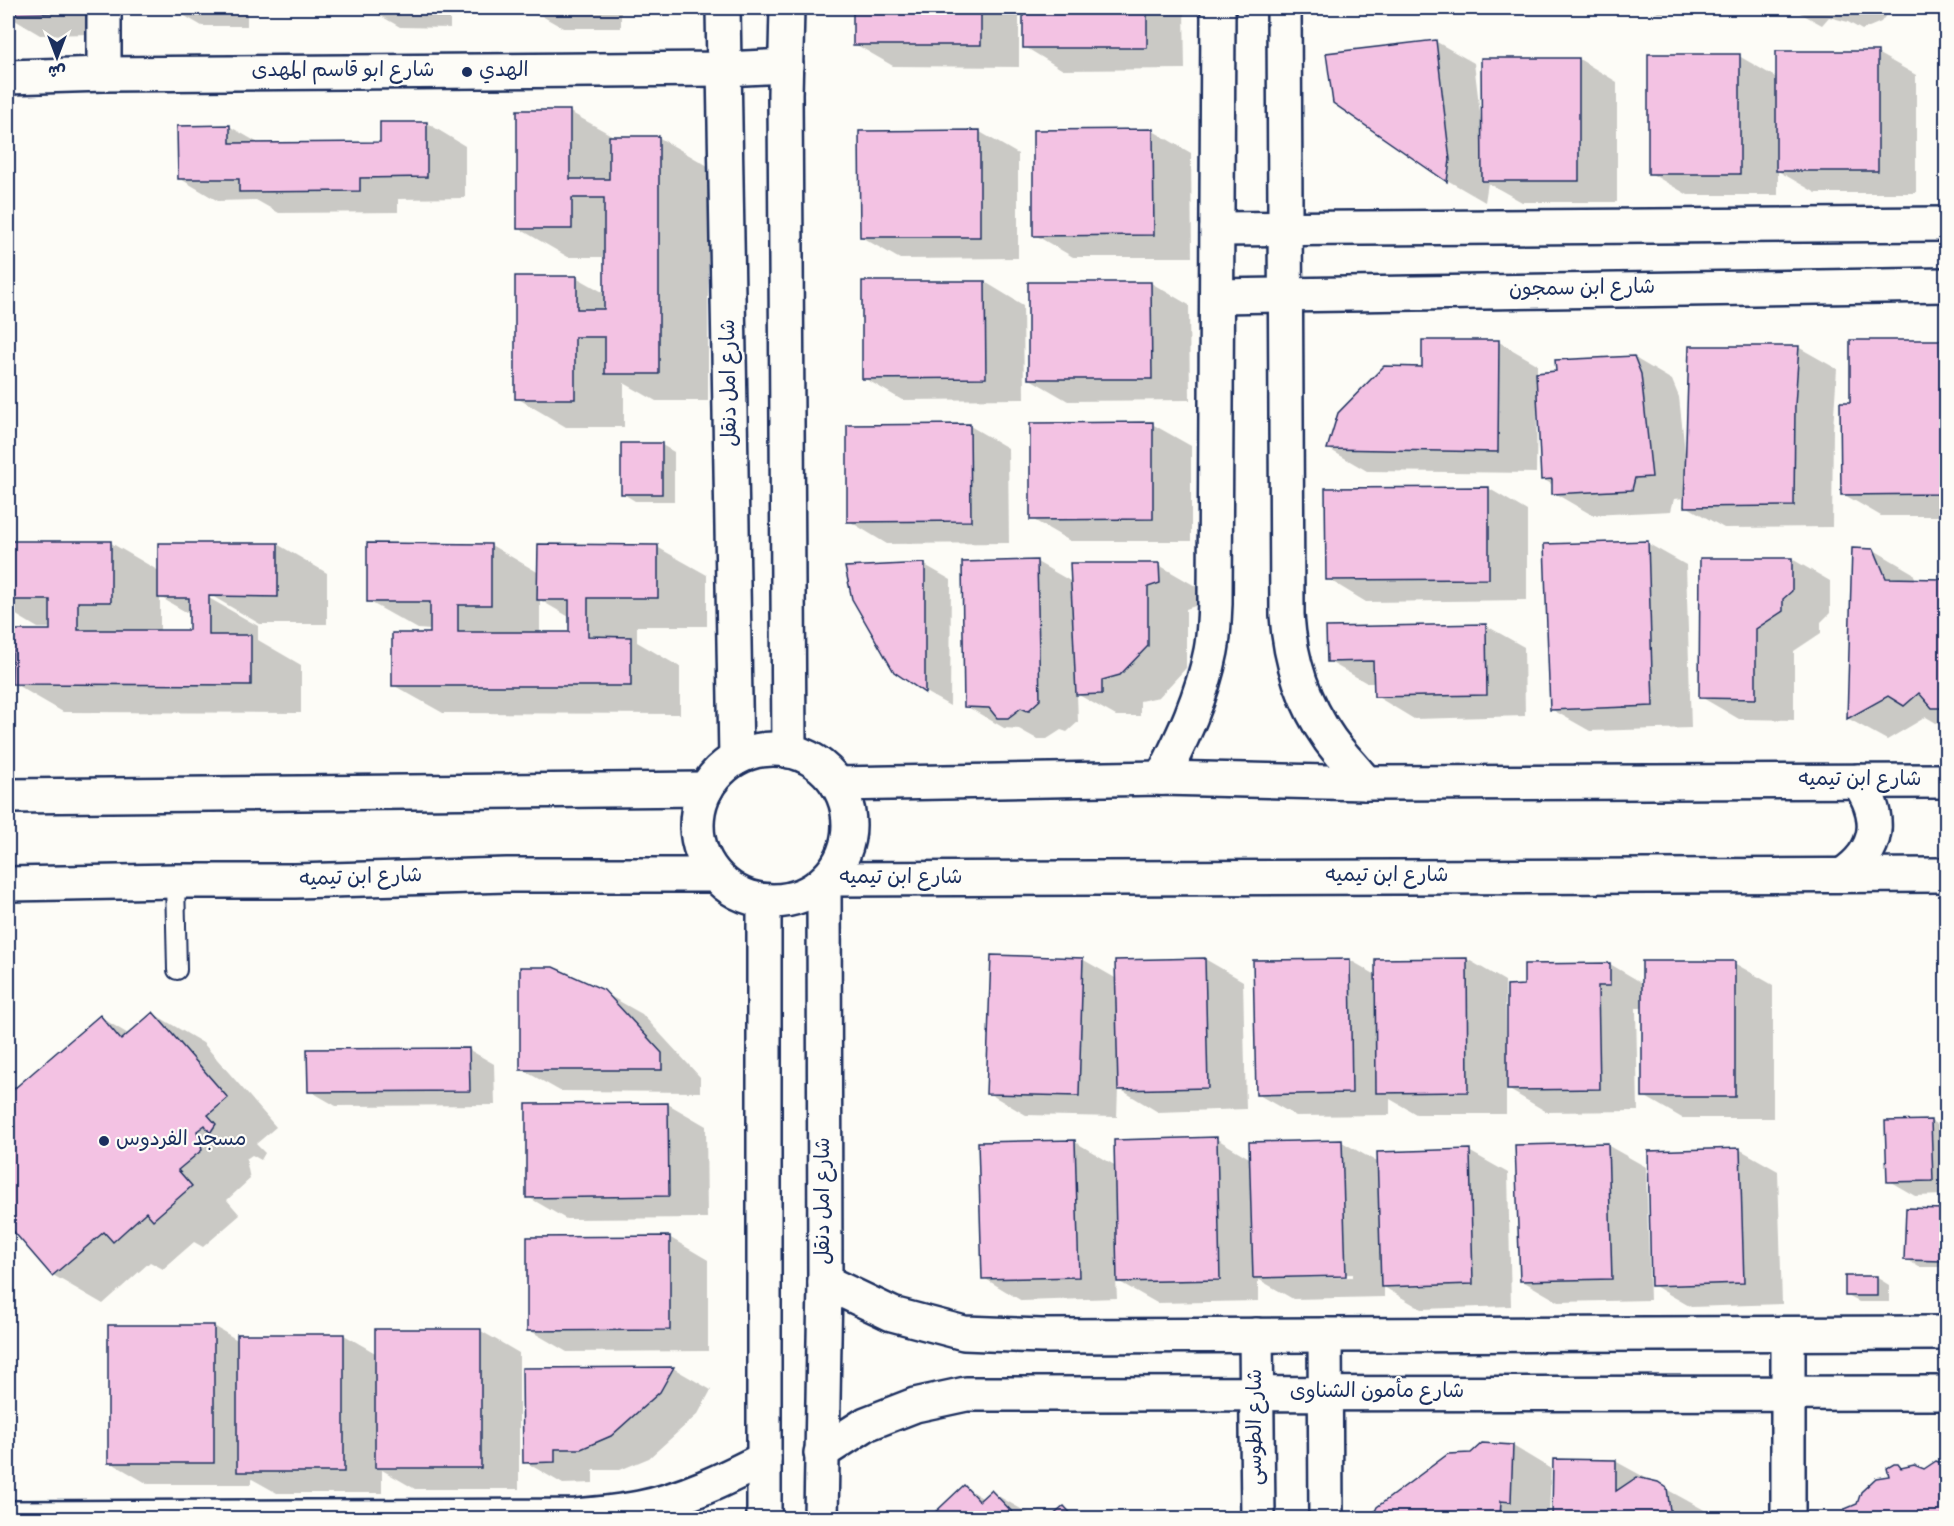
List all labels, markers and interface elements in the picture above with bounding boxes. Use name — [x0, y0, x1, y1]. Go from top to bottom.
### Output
north arrow — [27, 27, 87, 87]
street label: شارع ابو قاسم المهدى — [252, 57, 434, 87]
place label: الهدي — [479, 57, 529, 87]
text: ش — [48, 58, 66, 81]
marker: الهدي — [460, 65, 474, 79]
street label: شارع ابن سمجون — [1509, 274, 1655, 306]
street label: شارع امل دنقل — [715, 319, 747, 447]
street label: شارع ابن تيميه — [1799, 766, 1921, 796]
street label: شارع ابن تيميه — [299, 862, 423, 896]
street label: شارع ابن تيميه — [1326, 862, 1448, 892]
street label: شارع ابن تيميه — [840, 864, 962, 894]
place label: مسجد الفردوس — [116, 1126, 247, 1156]
marker: مسجد الفردوس — [97, 1134, 111, 1148]
street label: شارع امل دنقل — [810, 1137, 840, 1265]
street label: شارع الطوسى — [1242, 1369, 1272, 1485]
street label: شارع مأمون الشناوى — [1290, 1378, 1464, 1408]

